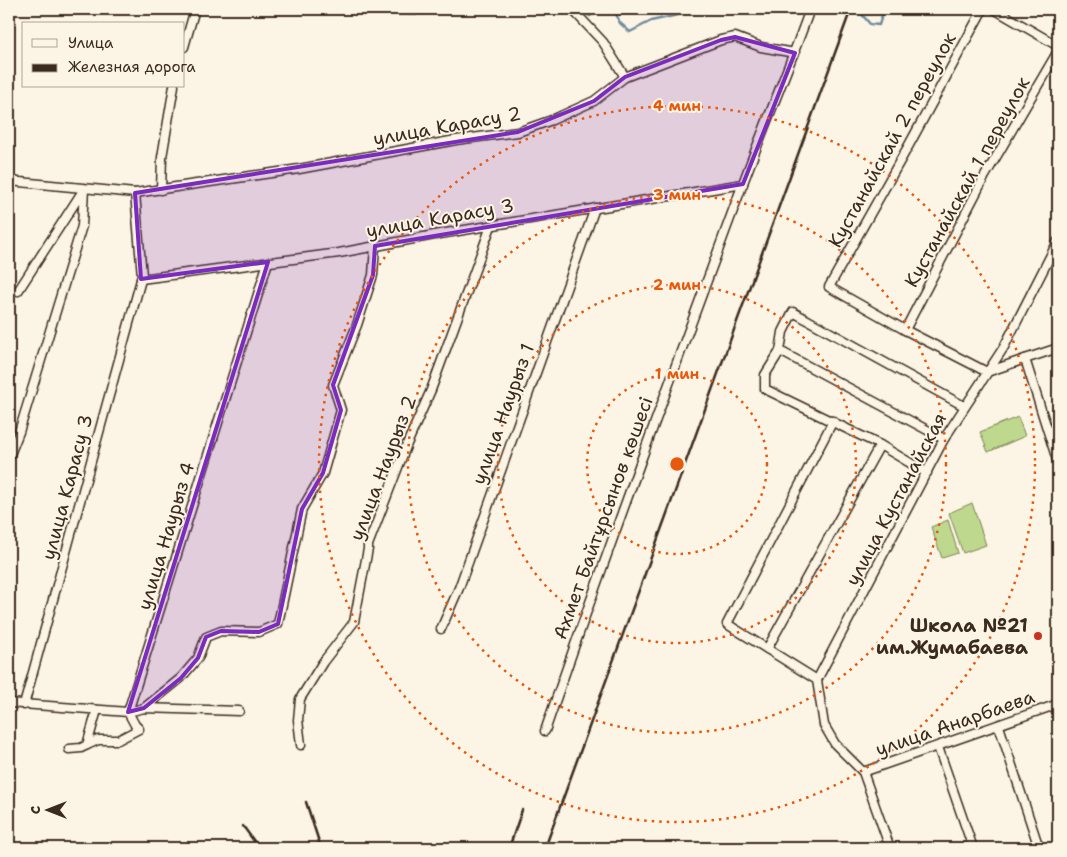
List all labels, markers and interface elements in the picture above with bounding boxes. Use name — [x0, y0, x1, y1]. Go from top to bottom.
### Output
legend — [22, 22, 185, 88]
street label: Кустанайскай 2 переулок — [822, 28, 962, 252]
text: Улица — [68, 33, 114, 53]
text: Железная дорога — [68, 57, 196, 77]
street label: Кустанайскай 1 переулок — [899, 72, 1035, 292]
text: 4 мин — [653, 96, 701, 116]
street label: улица Карасу 2 — [371, 101, 523, 151]
text: 3 мин — [653, 185, 701, 205]
street label: улица Карасу 3 — [364, 193, 516, 243]
text: 2 мин — [653, 275, 701, 295]
street label: улица Наурыз 1 — [466, 340, 540, 488]
text: 1 мин — [655, 364, 699, 384]
street label: улица Наурыз 2 — [344, 392, 422, 544]
street label: Ахмет Байтұрсынов көшесі — [547, 393, 659, 643]
street label: улица Кустанайская — [840, 408, 952, 590]
street label: улица Карасу 3 — [36, 412, 98, 562]
centre of rings — [668, 455, 686, 473]
street label: улица Наурыз 4 — [132, 459, 200, 613]
place label: Школа №21 им.Жумабаева — [876, 613, 1028, 660]
marker: Школа №21 им.Жумабаева — [1032, 630, 1044, 642]
street label: улица Анарбаева — [872, 684, 1038, 762]
north arrow — [22, 784, 72, 834]
text: С — [26, 806, 44, 814]

